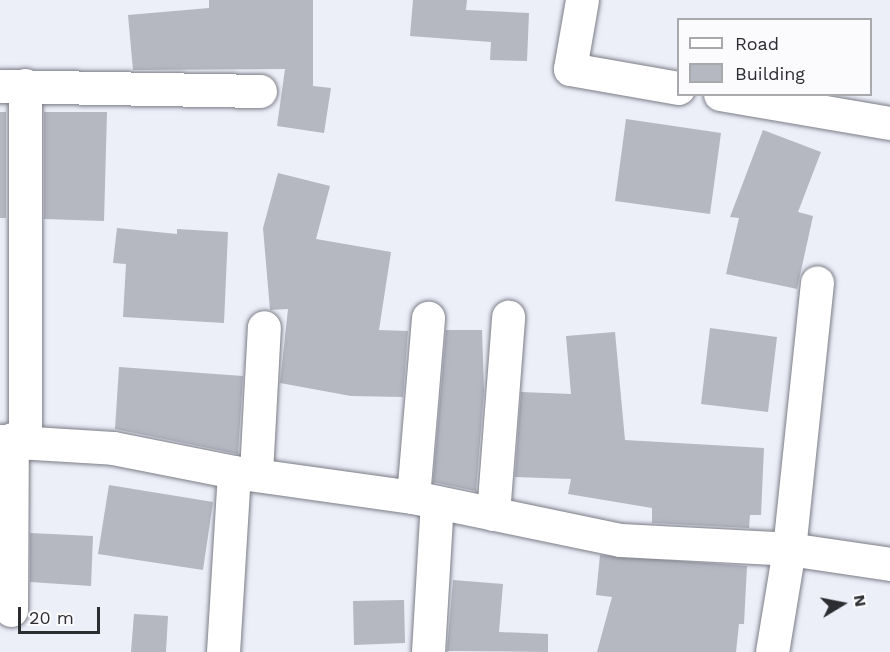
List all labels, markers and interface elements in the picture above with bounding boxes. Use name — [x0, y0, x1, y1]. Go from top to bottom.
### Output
legend — [677, 18, 872, 96]
text: Road — [735, 33, 779, 54]
text: Building — [735, 63, 805, 84]
north arrow — [812, 574, 872, 634]
text: N — [850, 593, 871, 608]
scale bar — [21, 595, 104, 633]
text: 20 m — [29, 607, 74, 628]

